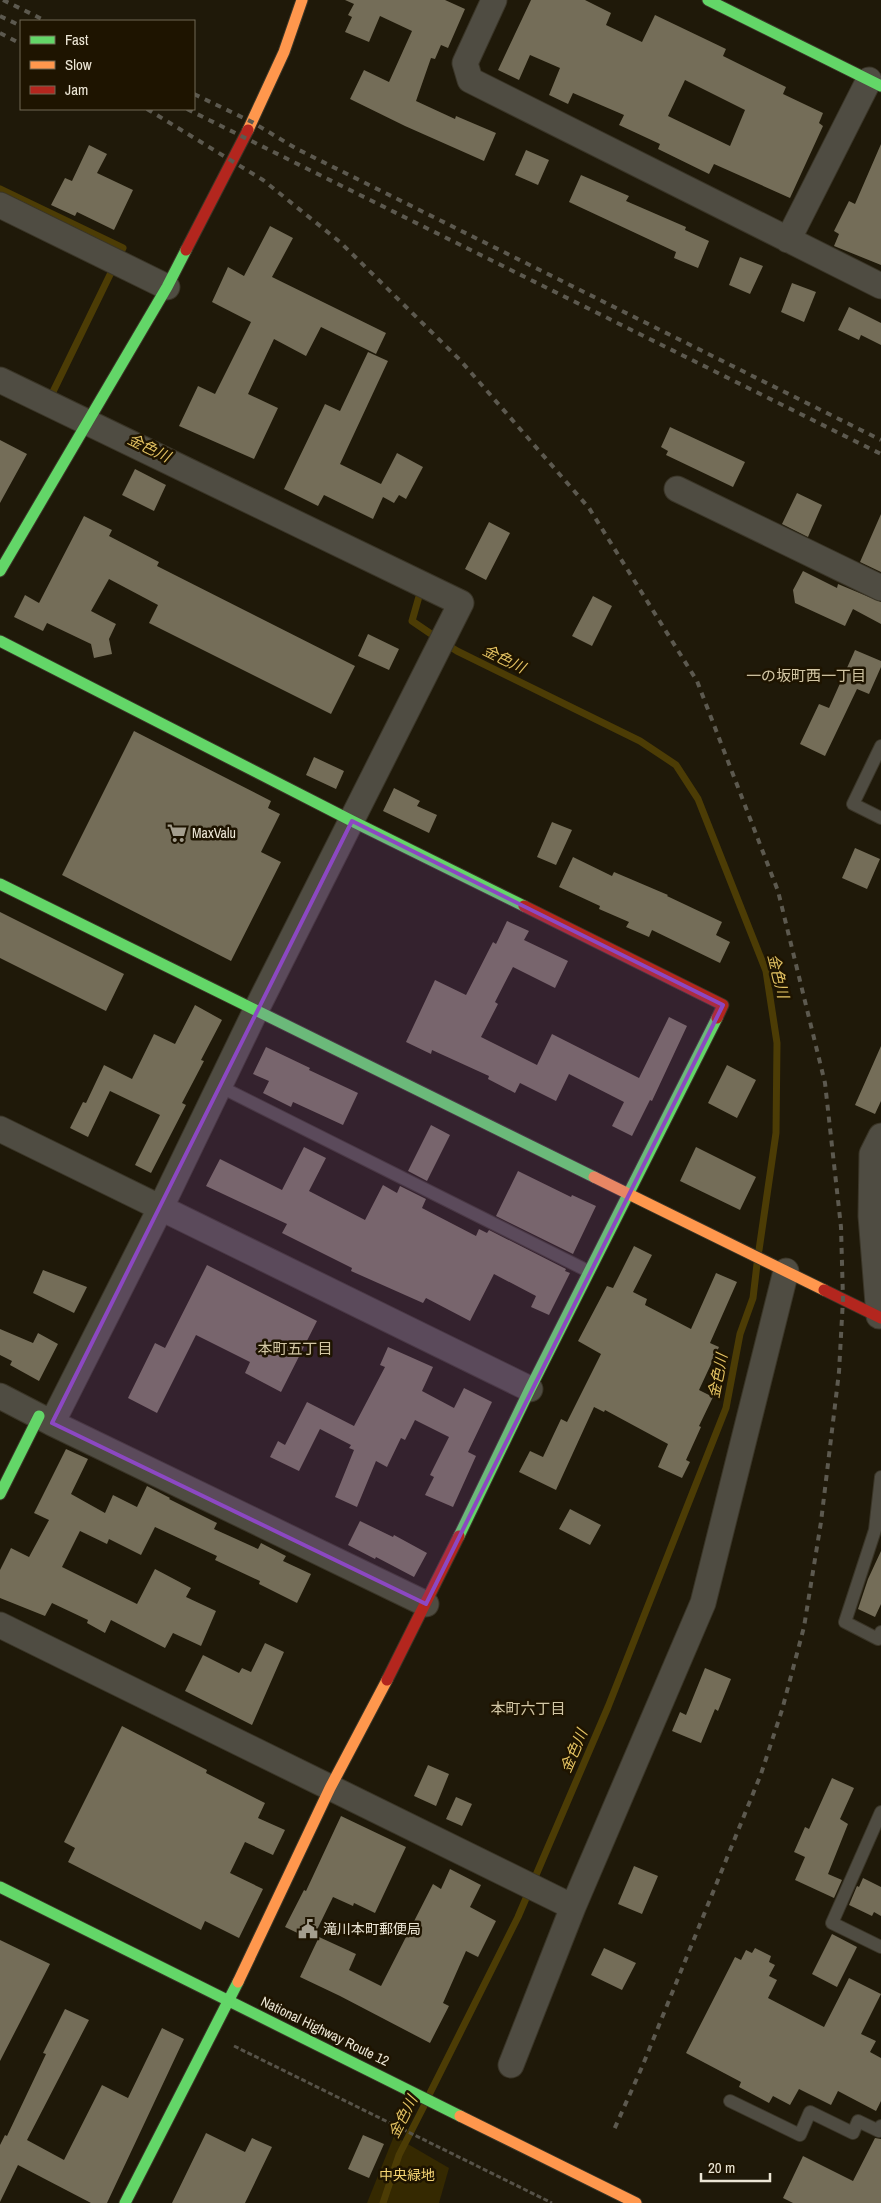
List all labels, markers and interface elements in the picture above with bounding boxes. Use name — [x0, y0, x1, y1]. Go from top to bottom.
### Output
legend — [20, 20, 195, 110]
text: Fast — [65, 29, 89, 50]
text: Slow — [65, 54, 92, 75]
text: Jam — [65, 79, 88, 100]
water label: 金色川 — [124, 428, 176, 468]
water label: 金色川 — [479, 639, 531, 679]
district label: 一の坂町西一丁目 — [746, 665, 866, 686]
supermarket icon: MaxValu — [166, 822, 188, 844]
place label: MaxValu — [192, 824, 236, 842]
water label: 金色川 — [763, 951, 795, 1002]
district label: 本町五丁目 — [257, 1338, 333, 1359]
water label: 金色川 — [703, 1350, 732, 1400]
district label: 本町六丁目 — [490, 1698, 566, 1719]
water label: 金色川 — [555, 1724, 593, 1776]
public building icon: 滝川本町郵便局 — [297, 1918, 319, 1940]
place label: 滝川本町郵便局 — [323, 1920, 421, 1938]
street label: National Highway Route 12 — [258, 1992, 392, 2070]
water label: 金色川 — [383, 2090, 423, 2142]
scale bar — [701, 2150, 770, 2182]
text: 20 m — [708, 2157, 735, 2178]
park label: 中央緑地 — [379, 2166, 435, 2184]

